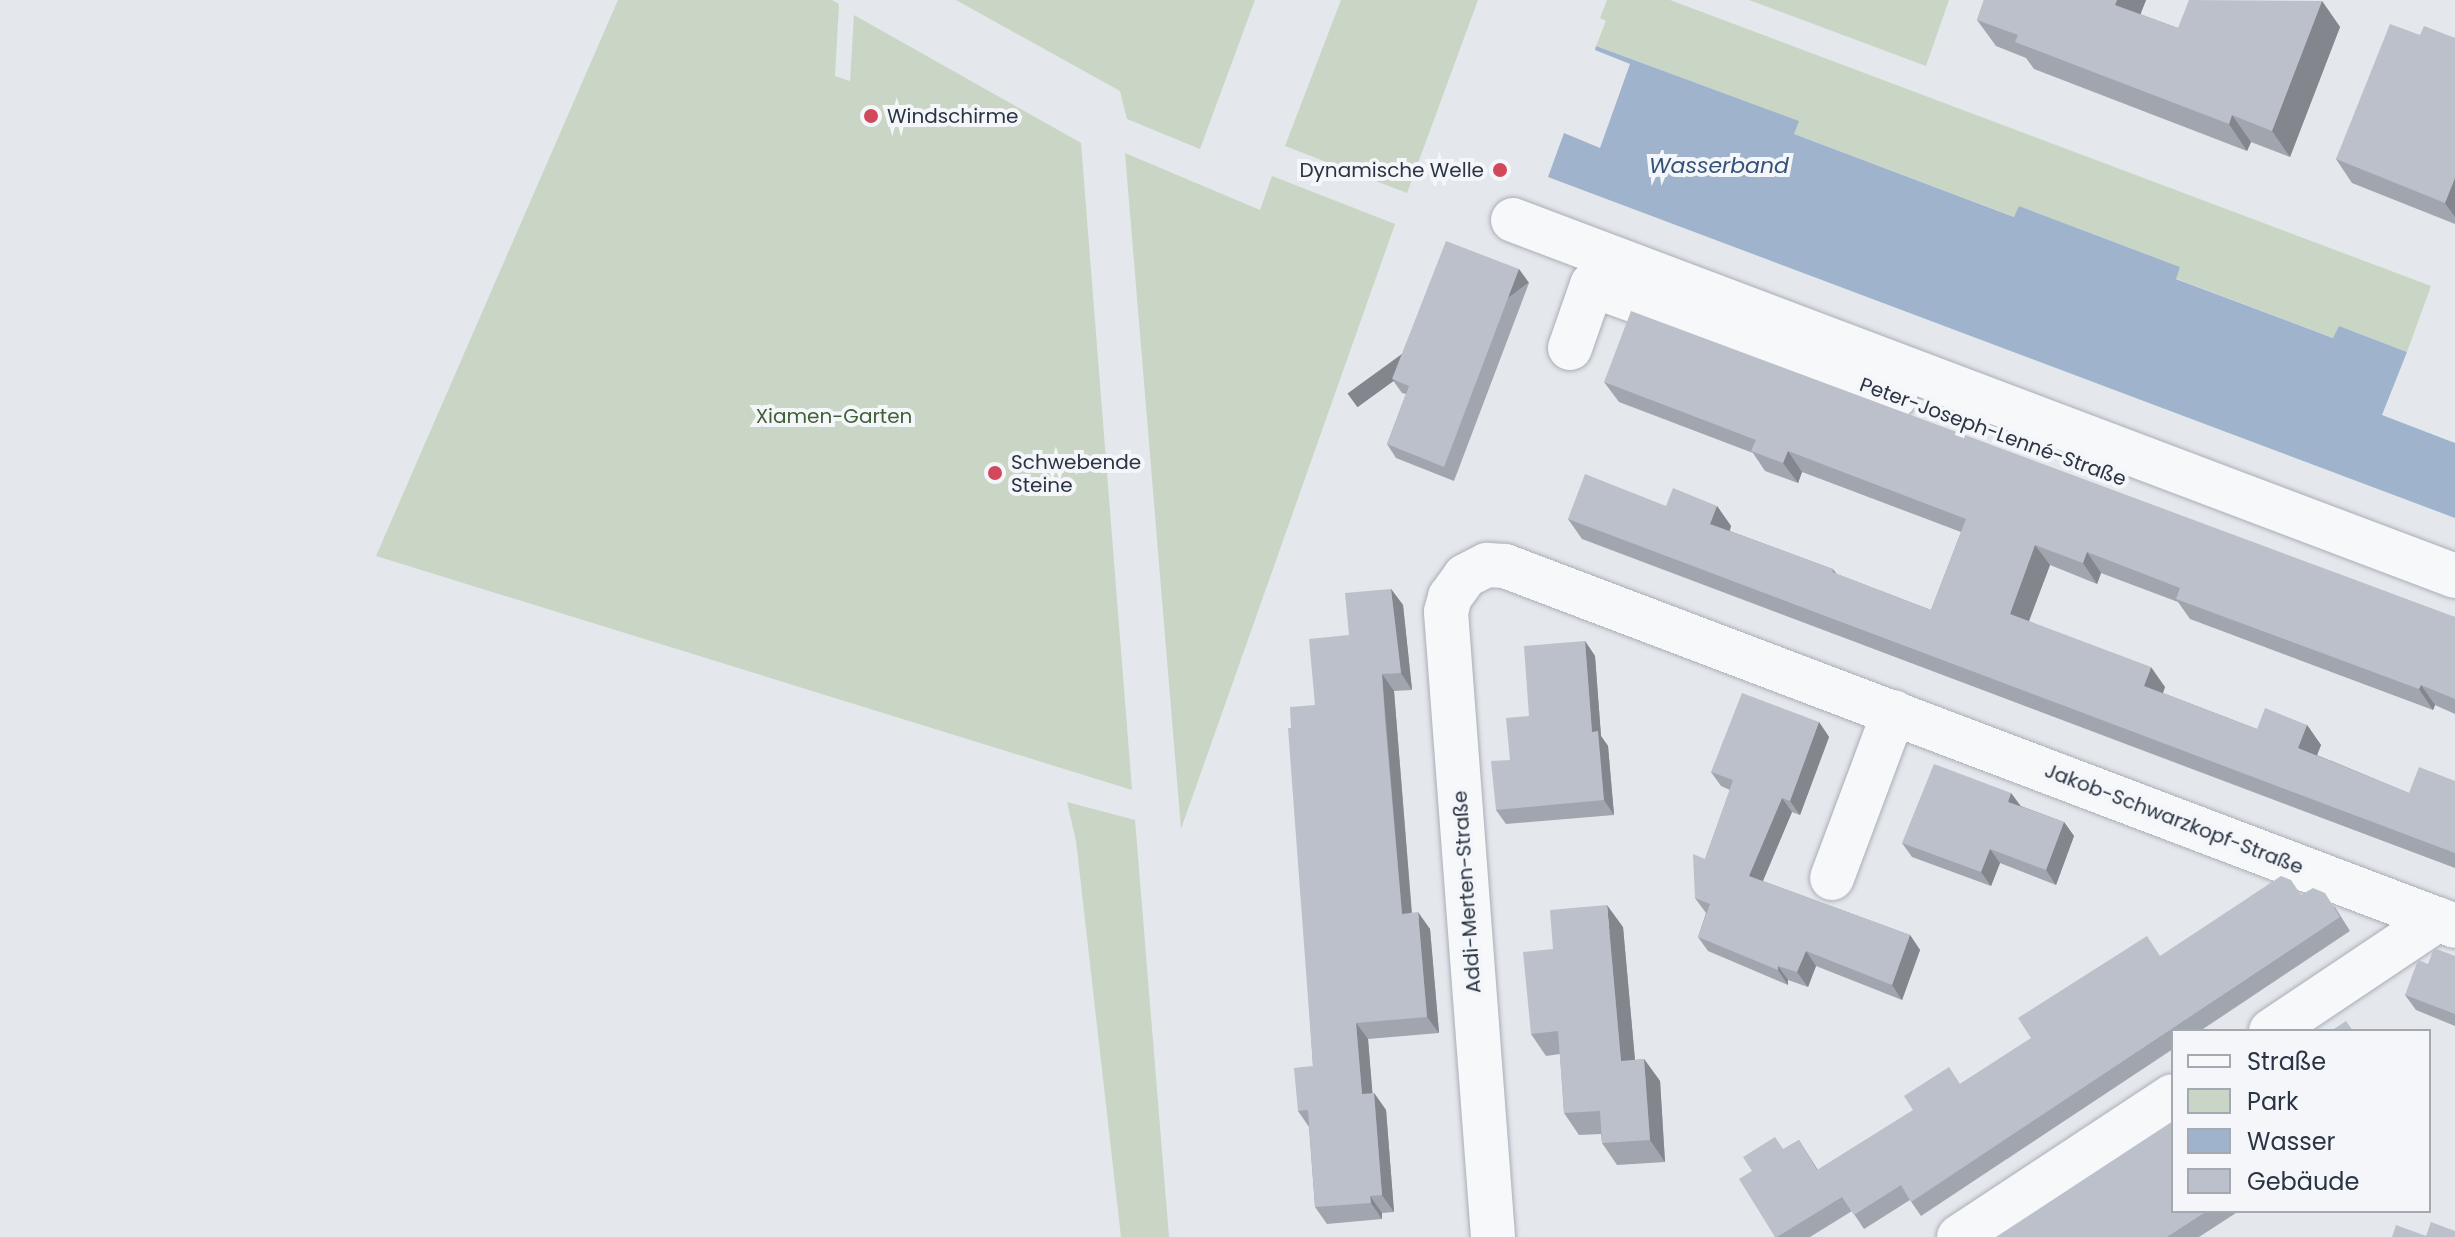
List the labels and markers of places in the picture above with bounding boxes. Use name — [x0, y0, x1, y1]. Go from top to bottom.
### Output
place label: Windschirme — [887, 104, 1019, 128]
marker: Windschirme — [862, 107, 880, 125]
place label: Dynamische Welle — [1299, 158, 1484, 182]
marker: Dynamische Welle — [1491, 161, 1509, 179]
place label: Schwebende Steine — [1011, 450, 1141, 497]
marker: Schwebende Steine — [986, 464, 1004, 482]

